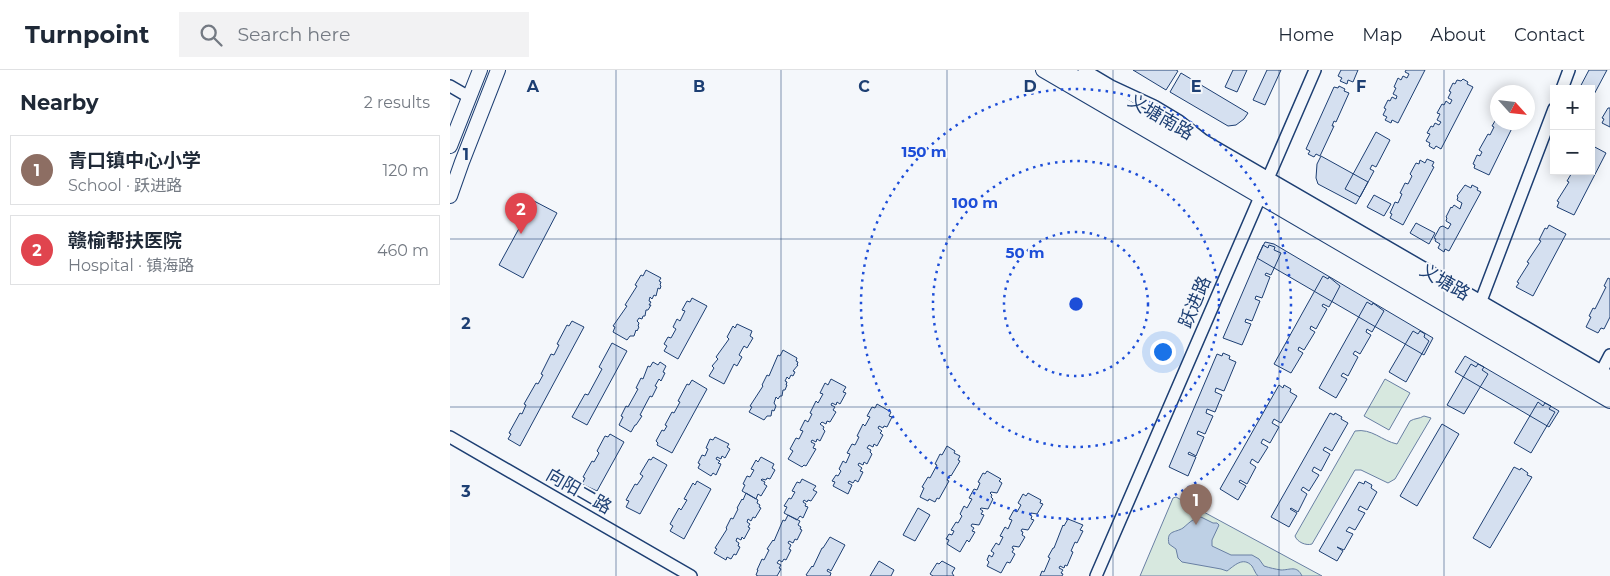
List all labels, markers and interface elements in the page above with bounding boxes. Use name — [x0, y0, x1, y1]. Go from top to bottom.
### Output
search box — [179, 12, 529, 57]
text: Turnpoint — [25, 20, 149, 49]
icon: search — [197, 21, 225, 49]
text: Search here — [237, 23, 350, 46]
text: Home — [1278, 24, 1334, 46]
text: Map — [1362, 24, 1402, 46]
text: About — [1430, 24, 1486, 46]
text: Contact — [1514, 24, 1585, 46]
text: A — [526, 77, 540, 96]
text: B — [693, 77, 705, 96]
text: C — [858, 77, 870, 96]
text: D — [1023, 77, 1037, 96]
text: E — [1191, 77, 1201, 96]
text: F — [1356, 77, 1366, 96]
north arrow — [1490, 85, 1535, 130]
map controls — [1550, 85, 1595, 175]
button: + — [1550, 85, 1595, 130]
street label: 义塘南路 — [1124, 89, 1198, 145]
text: Nearby — [20, 90, 99, 115]
text: 2 results — [364, 93, 430, 112]
button: − — [1550, 130, 1595, 175]
text: 150 m — [902, 142, 946, 161]
text: 1 — [463, 145, 469, 164]
text: 青口镇中心小学 — [68, 149, 201, 172]
text: 1 — [34, 161, 40, 180]
text: 120 m — [382, 161, 429, 180]
text: School · 跃进路 — [68, 176, 182, 195]
pin: 2 — [505, 193, 537, 234]
text: 100 m — [952, 193, 998, 212]
text: 赣榆帮扶医院 — [68, 229, 182, 252]
text: 2 — [32, 241, 42, 260]
text: 460 m — [377, 241, 429, 260]
text: 50 m — [1005, 243, 1045, 262]
text: Hospital · 镇海路 — [68, 256, 194, 275]
street label: 义塘路 — [1416, 259, 1474, 305]
street label: 跃进路 — [1174, 273, 1216, 331]
centre of rings — [1067, 295, 1085, 313]
text: 2 — [461, 314, 471, 333]
your location — [1150, 339, 1176, 365]
street label: 向阳二路 — [542, 463, 616, 519]
text: 3 — [460, 482, 471, 501]
pin: 1 — [1180, 484, 1212, 525]

